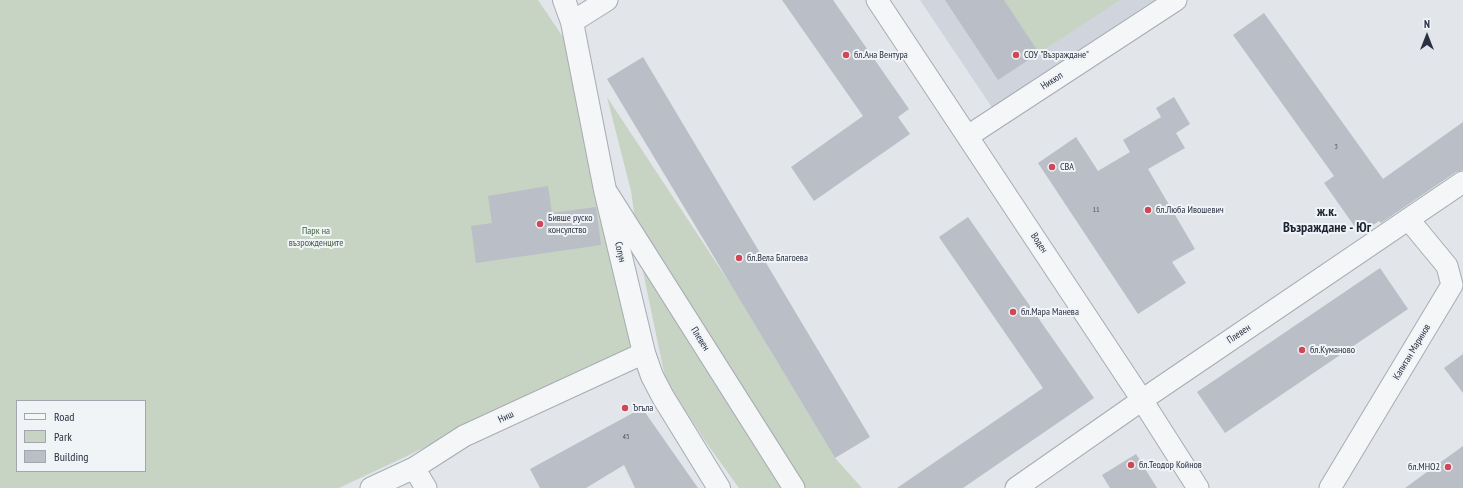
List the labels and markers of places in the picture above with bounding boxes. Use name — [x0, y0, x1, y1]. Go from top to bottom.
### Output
place label: бл.Ана Вентура — [854, 49, 908, 61]
place label: СОУ "Възраждане" — [1024, 49, 1089, 61]
marker: бл.Ана Вентура — [841, 50, 851, 60]
marker: СОУ "Възраждане" — [1011, 50, 1021, 60]
place label: CBA — [1060, 161, 1074, 173]
marker: CBA — [1047, 162, 1057, 172]
place label: бл.Люба Ивошевич — [1156, 204, 1224, 216]
marker: бл.Люба Ивошевич — [1143, 205, 1153, 215]
place label: Бивше руско консулство — [548, 212, 593, 236]
marker: Бивше руско консулство — [535, 219, 545, 229]
place label: бл.Вела Благоева — [747, 252, 808, 264]
marker: бл.Вела Благоева — [734, 253, 744, 263]
place label: бл.Мара Манева — [1021, 306, 1079, 318]
marker: бл.Мара Манева — [1008, 307, 1018, 317]
place label: бл.Куманово — [1310, 344, 1355, 356]
marker: бл.Куманово — [1297, 345, 1307, 355]
place label: Ъгъла — [633, 402, 653, 414]
marker: Ъгъла — [620, 403, 630, 413]
place label: бл.Теодор Койнов — [1139, 459, 1202, 471]
marker: бл.Теодор Койнов — [1126, 460, 1136, 470]
place label: бл.МНО2 — [1408, 461, 1440, 473]
marker: бл.МНО2 — [1443, 462, 1453, 472]

